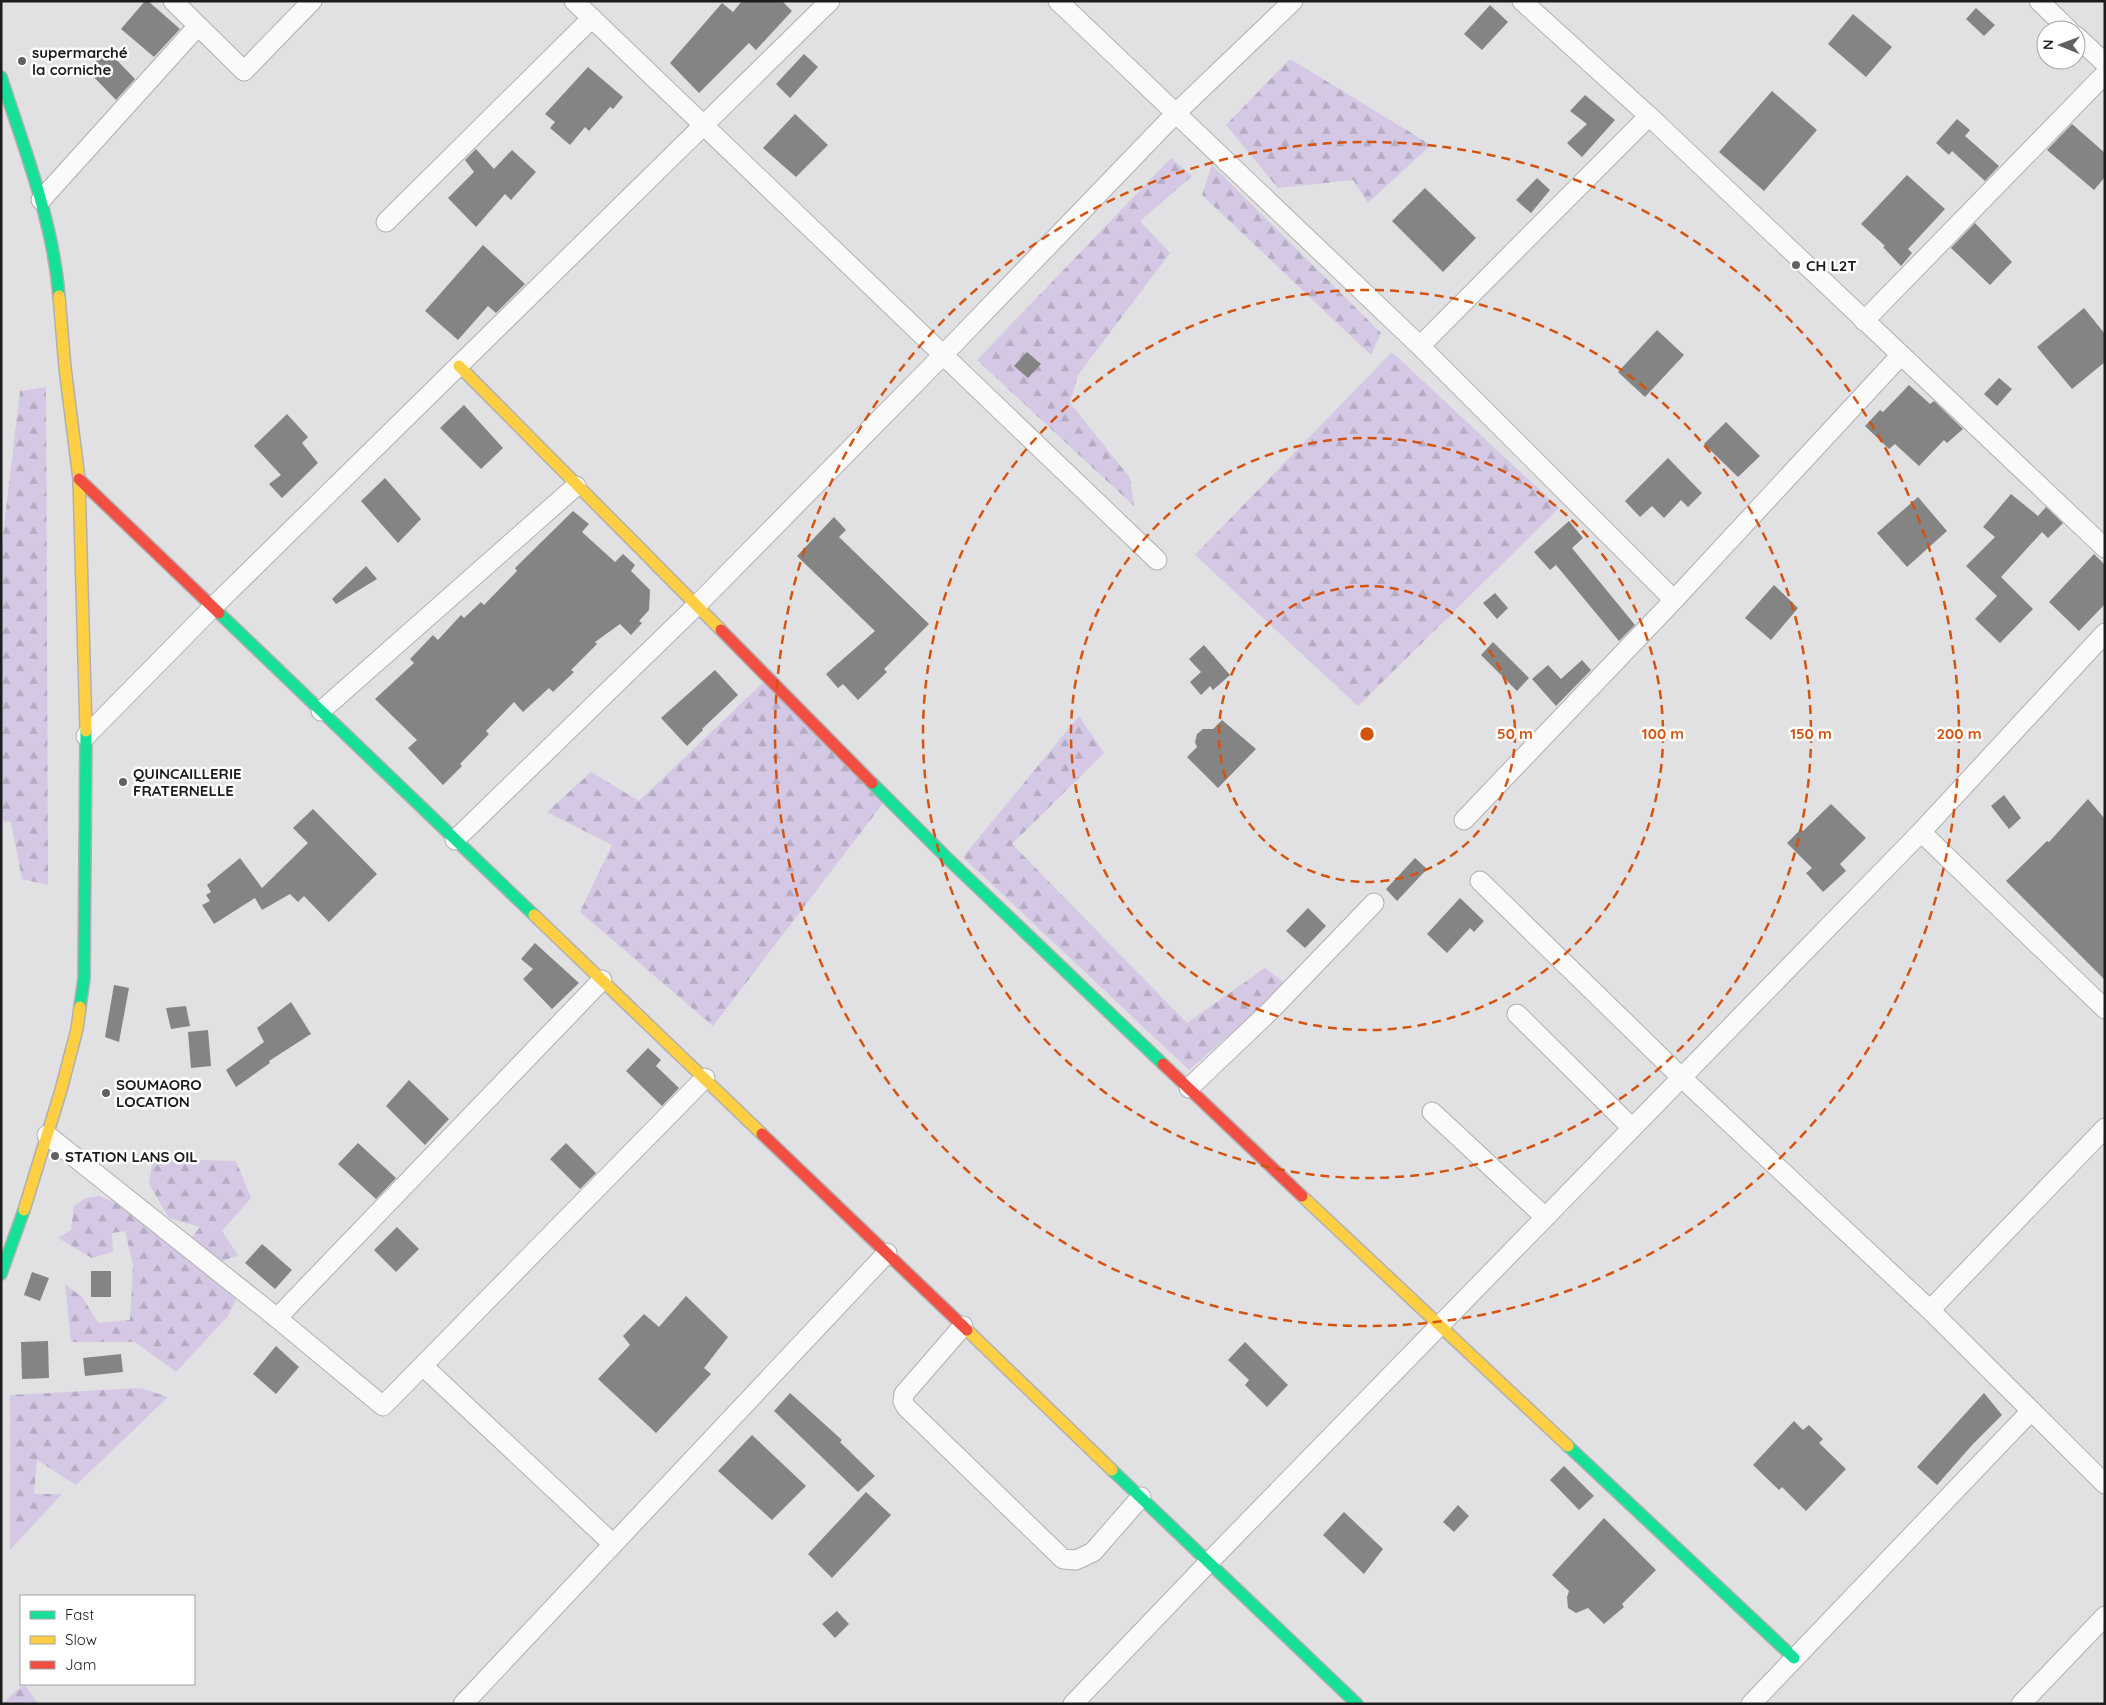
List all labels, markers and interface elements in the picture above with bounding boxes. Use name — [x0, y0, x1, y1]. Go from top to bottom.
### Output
north arrow — [2036, 20, 2086, 70]
text: N — [2039, 39, 2057, 50]
place label: supermarché la corniche — [32, 43, 128, 79]
marker: supermarché la corniche — [16, 55, 28, 67]
place label: CH L2T — [1806, 256, 1857, 275]
marker: CH L2T — [1790, 259, 1802, 271]
text: 50 m — [1497, 724, 1533, 743]
text: 100 m — [1642, 724, 1684, 743]
text: 150 m — [1790, 724, 1832, 743]
text: 200 m — [1937, 724, 1982, 743]
centre of rings — [1358, 725, 1376, 743]
place label: QUINCAILLERIE FRATERNELLE — [133, 764, 242, 800]
marker: QUINCAILLERIE FRATERNELLE — [117, 776, 129, 788]
place label: SOUMAORO LOCATION — [116, 1075, 202, 1111]
marker: SOUMAORO LOCATION — [100, 1087, 112, 1099]
place label: STATION LANS OIL — [65, 1147, 198, 1166]
marker: STATION LANS OIL — [49, 1150, 61, 1162]
legend — [20, 1595, 195, 1685]
text: Fast — [65, 1605, 94, 1624]
text: Slow — [65, 1630, 97, 1649]
text: Jam — [65, 1655, 96, 1674]

